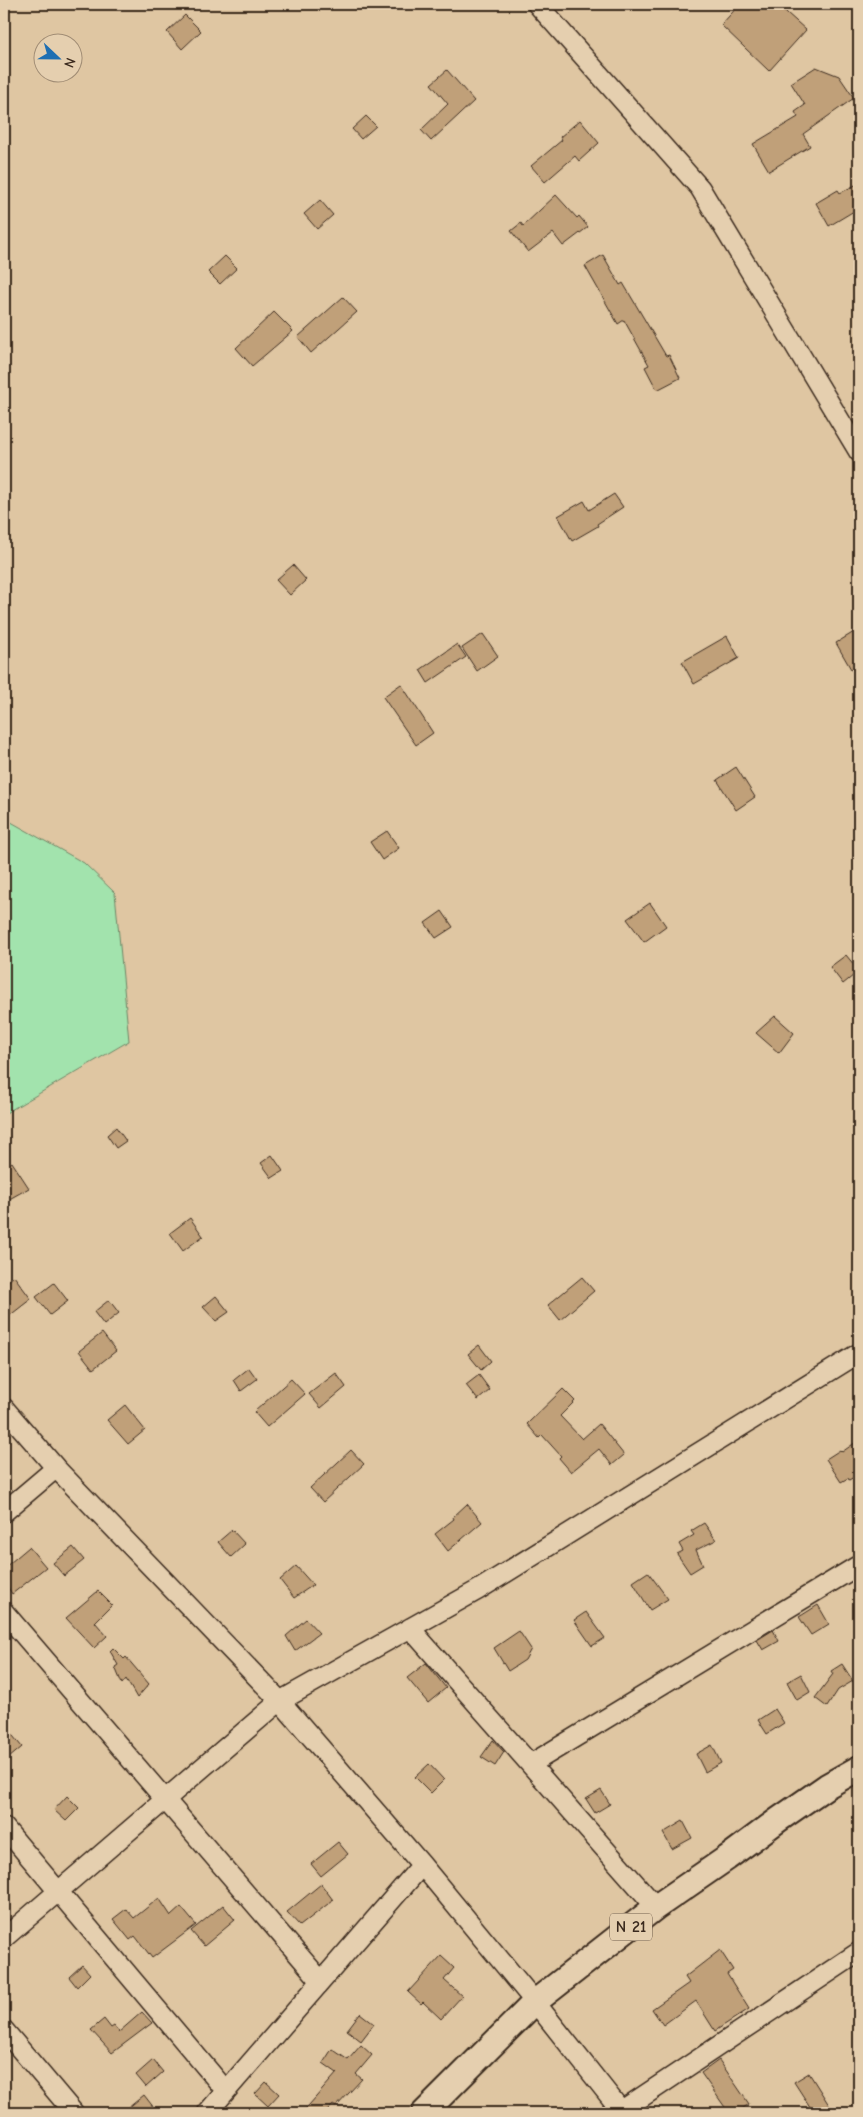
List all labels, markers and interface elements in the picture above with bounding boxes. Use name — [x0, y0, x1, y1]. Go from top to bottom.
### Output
north arrow — [32, 32, 82, 82]
text: N — [60, 55, 79, 70]
road number: N 21 — [610, 1914, 652, 1940]

